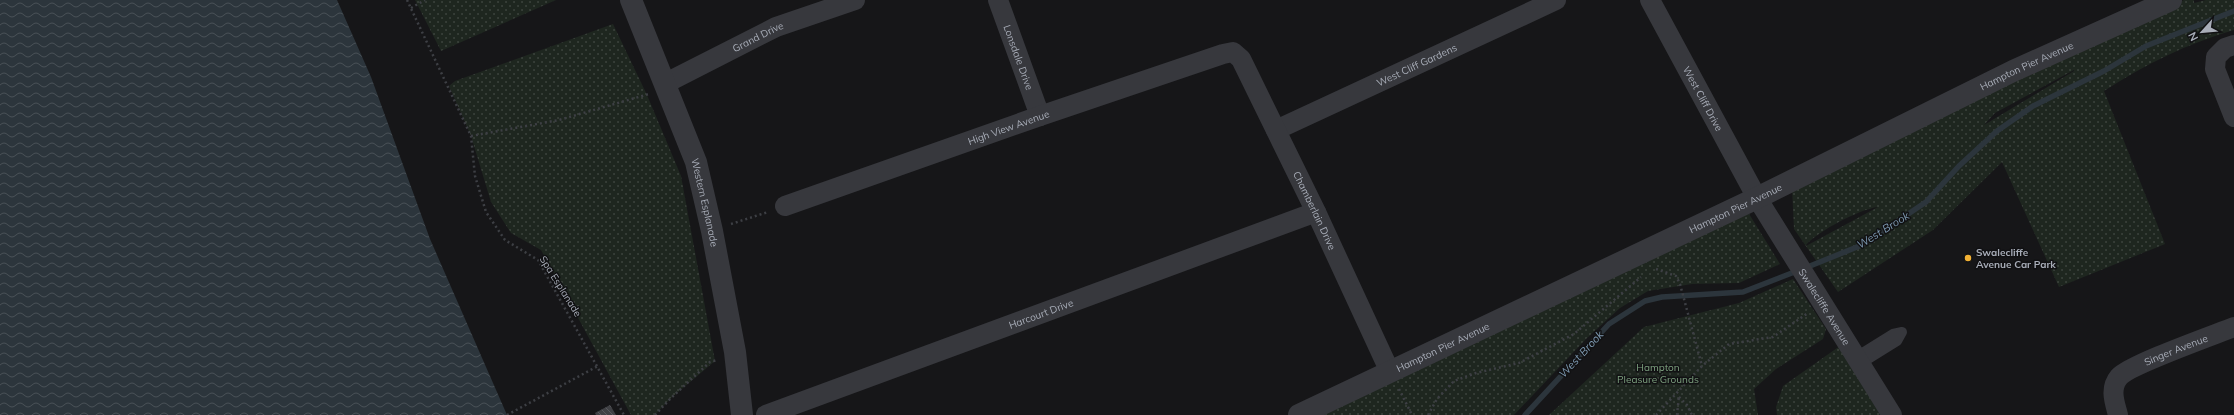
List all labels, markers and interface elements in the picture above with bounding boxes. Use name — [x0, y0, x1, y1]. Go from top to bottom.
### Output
north arrow — [2182, 12, 2222, 52]
street label: Grand Drive — [730, 19, 785, 55]
street label: Lonsdale Drive — [1000, 23, 1036, 92]
text: N — [2185, 30, 2201, 43]
street label: Hampton Pier Avenue — [1978, 39, 2075, 93]
street label: West Cliff Gardens — [1375, 41, 1459, 89]
street label: West Cliff Drive — [1680, 64, 1726, 134]
street label: High View Avenue — [966, 107, 1051, 148]
street label: Western Esplanade — [688, 157, 721, 248]
street label: Chamberlain Drive — [1290, 169, 1339, 252]
street label: Hampton Pier Avenue — [1687, 181, 1784, 236]
water label: West Brook — [1854, 208, 1912, 252]
place label: Swalecliffe Avenue Car Park — [1976, 246, 2056, 271]
street label: Spa Esplanade — [537, 253, 584, 319]
marker: Swalecliffe Avenue Car Park — [1963, 253, 1973, 263]
street label: Swalecliffe Avenue — [1795, 266, 1853, 348]
street label: Harcourt Drive — [1007, 296, 1075, 332]
street label: Hampton Pier Avenue — [1394, 320, 1492, 375]
water label: West Brook — [1556, 327, 1607, 380]
street label: Singer Avenue — [2142, 332, 2210, 369]
park label: Hampton Pleasure Grounds — [1617, 361, 1699, 386]

